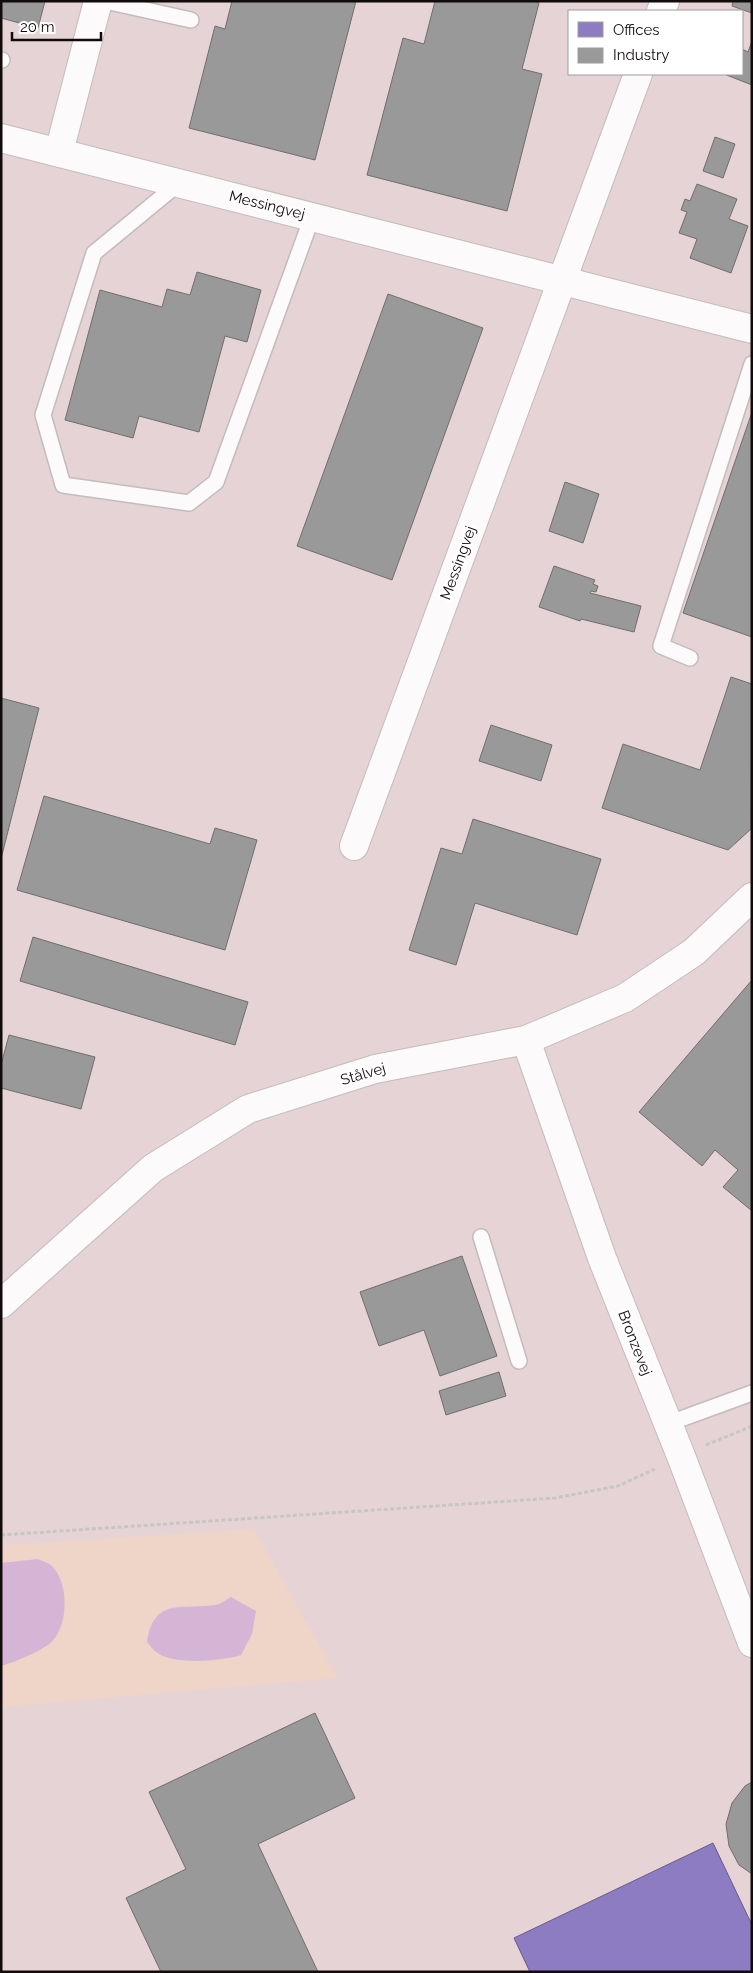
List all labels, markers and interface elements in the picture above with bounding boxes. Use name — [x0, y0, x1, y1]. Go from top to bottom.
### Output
scale bar — [12, 10, 101, 42]
legend — [568, 10, 743, 75]
text: 20 m — [20, 18, 55, 36]
text: Offices — [613, 21, 660, 39]
text: Industry — [613, 46, 669, 64]
street label: Messingvej — [227, 187, 307, 223]
street label: Messingvej — [436, 524, 480, 602]
street label: Stålvej — [338, 1059, 388, 1089]
street label: Bronzevej — [614, 1308, 656, 1378]

